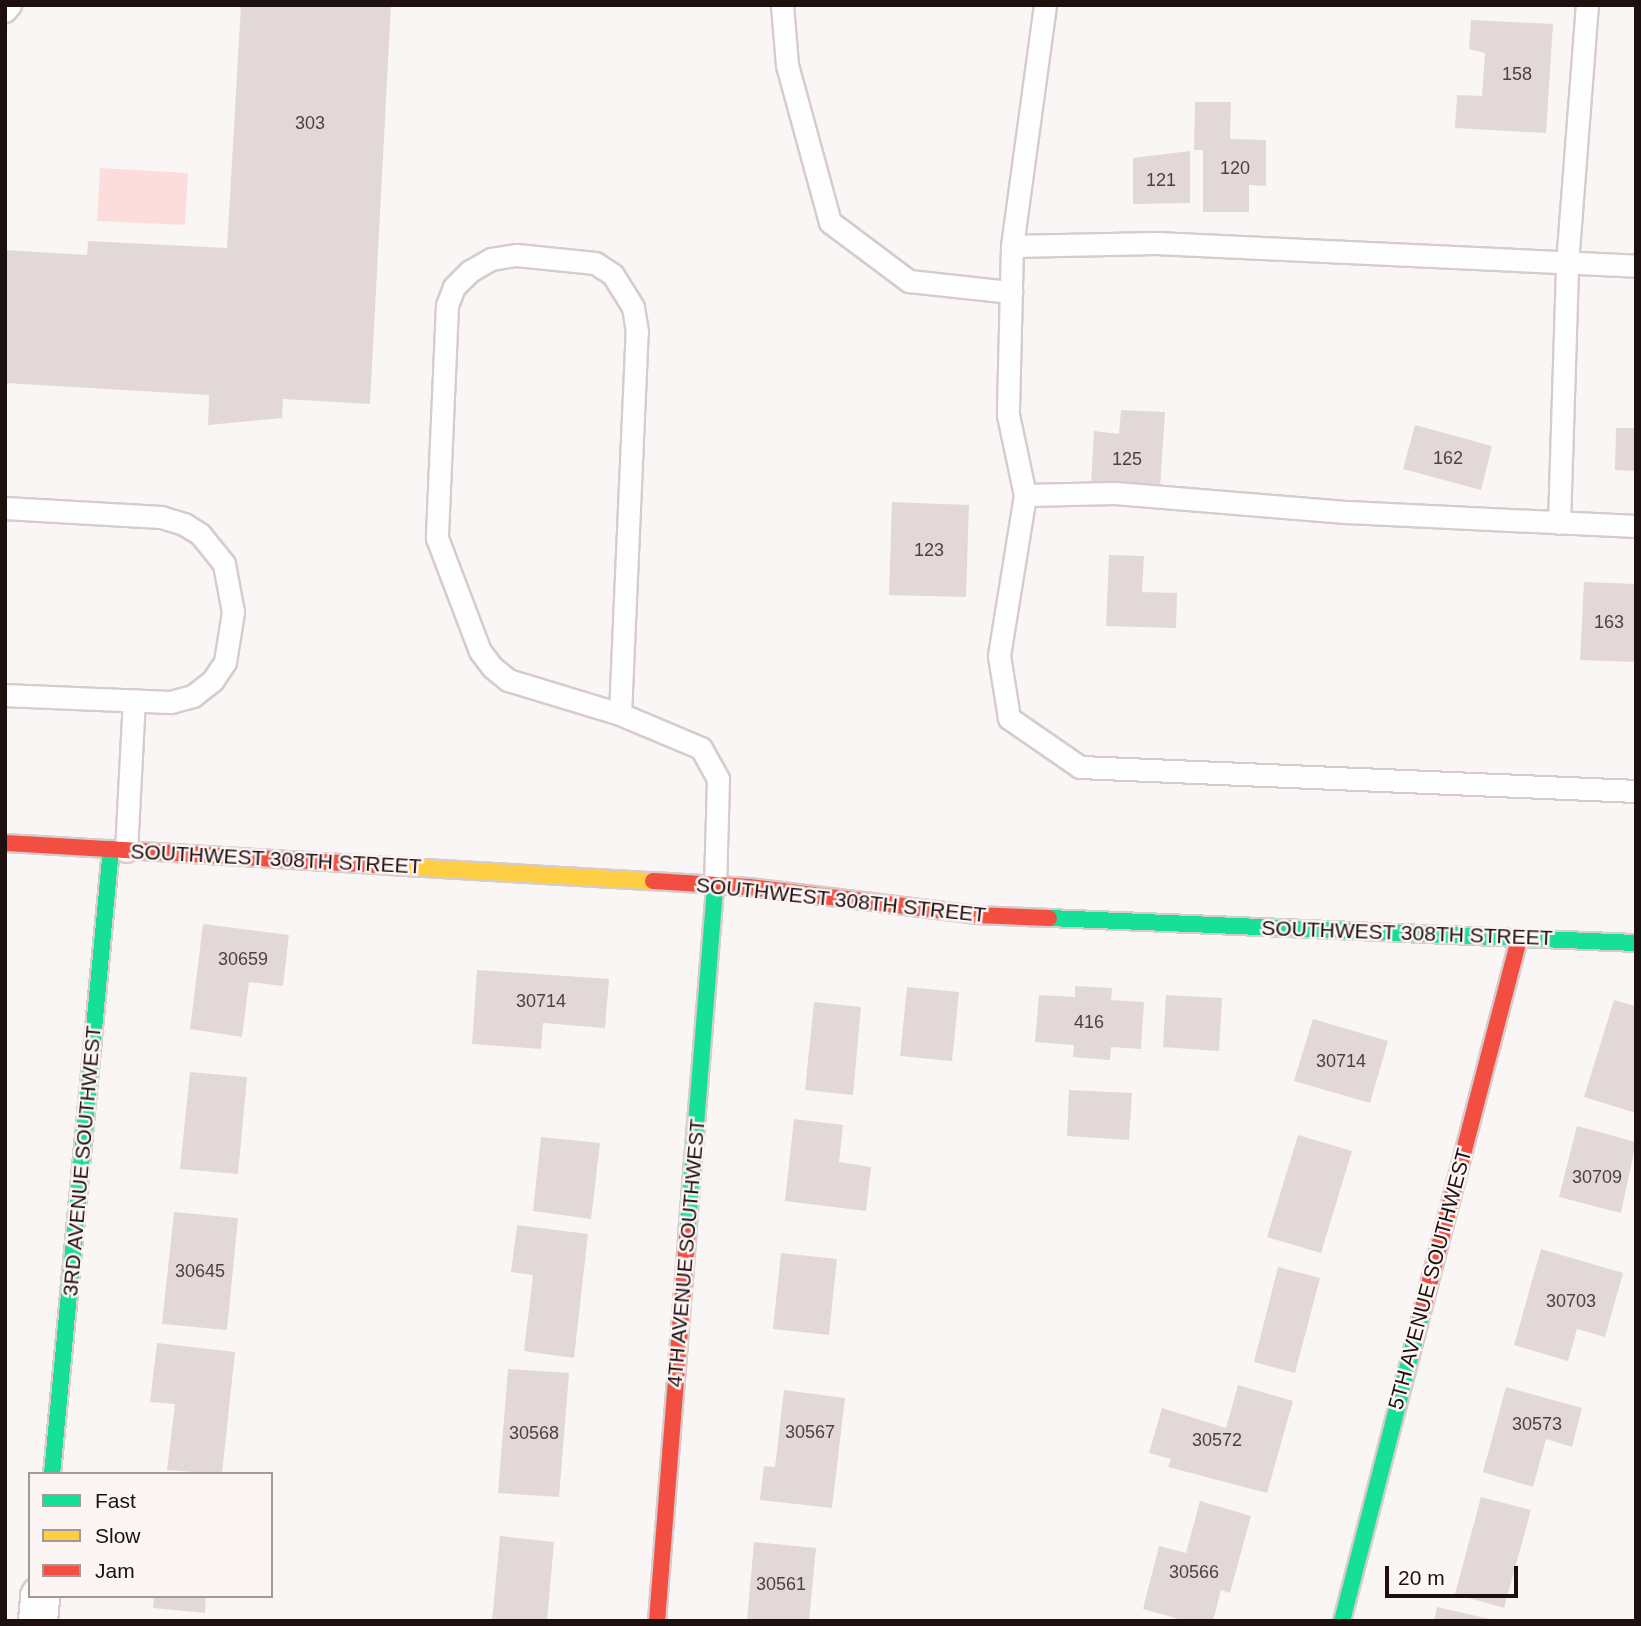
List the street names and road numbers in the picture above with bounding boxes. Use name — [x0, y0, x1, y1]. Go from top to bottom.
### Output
street label: SOUTHWEST 308TH STREET — [130, 839, 422, 879]
street label: SOUTHWEST 308TH STREET — [695, 872, 987, 928]
street label: SOUTHWEST 308TH STREET — [1261, 915, 1553, 951]
street label: 3RD AVENUE SOUTHWEST — [58, 1024, 106, 1298]
street label: 4TH AVENUE SOUTHWEST — [662, 1117, 710, 1389]
street label: 5TH AVENUE SOUTHWEST — [1383, 1145, 1477, 1413]

